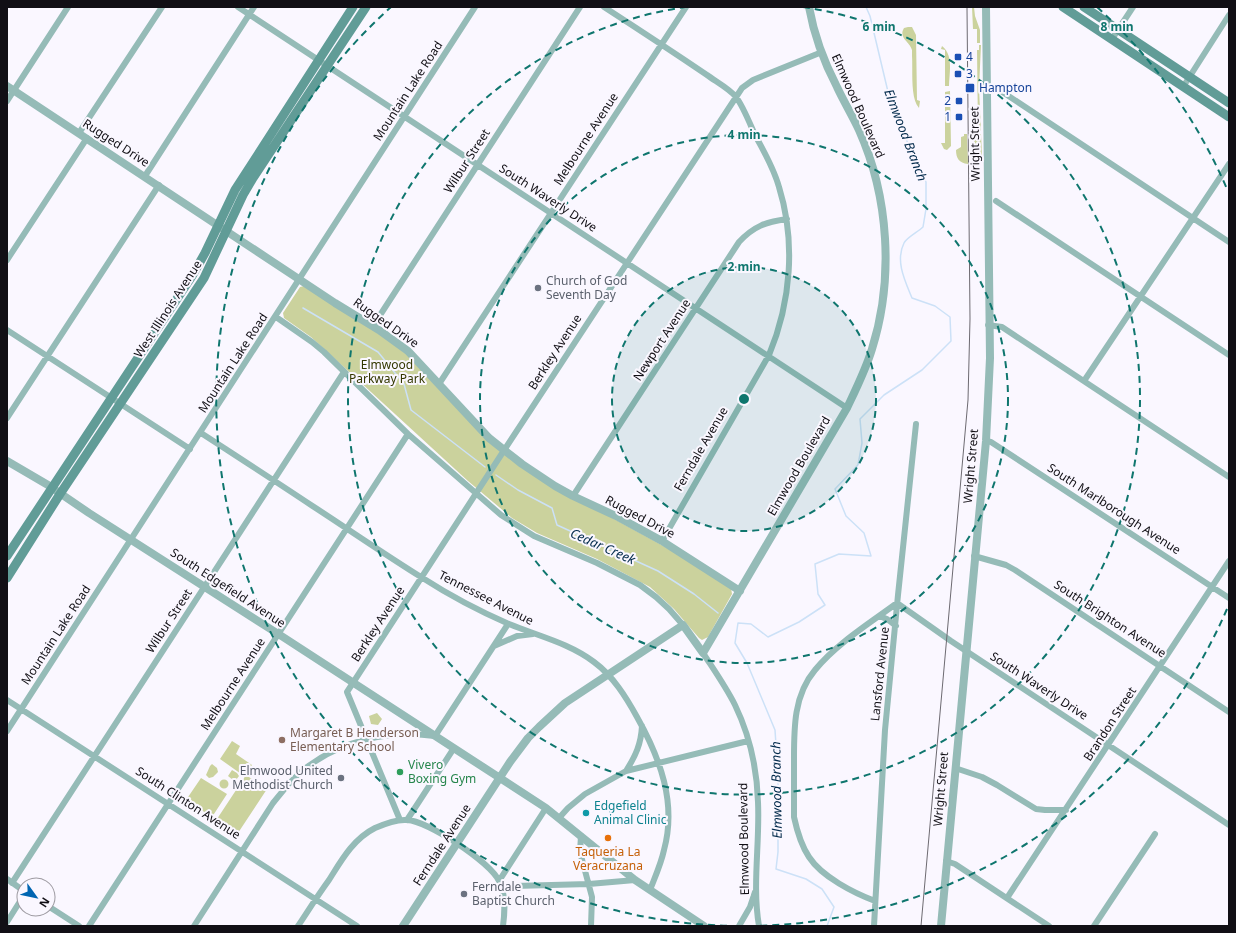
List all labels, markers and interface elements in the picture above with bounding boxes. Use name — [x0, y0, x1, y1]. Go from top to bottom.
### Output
text: 6 min — [862, 18, 896, 35]
text: 8 min — [1100, 18, 1134, 35]
street label: Mountain Lake Road — [369, 38, 446, 144]
place label: 4 — [966, 48, 973, 65]
street label: Elmwood Boulevard — [828, 51, 889, 161]
marker: 4 — [953, 52, 963, 62]
place label: 3 — [966, 65, 973, 82]
marker: 3 — [953, 69, 963, 79]
place label: Hampton — [979, 79, 1032, 96]
marker: Hampton — [964, 82, 976, 94]
water label: Elmwood Branch — [880, 86, 932, 184]
street label: Melbourne Avenue — [549, 89, 622, 188]
place label: 2 — [944, 92, 951, 109]
marker: 2 — [954, 96, 964, 106]
street label: Wright Street — [965, 106, 984, 182]
place label: 1 — [944, 108, 951, 125]
marker: 1 — [954, 112, 964, 122]
street label: Rugged Drive — [80, 115, 153, 171]
street label: Wilbur Street — [439, 125, 494, 196]
text: 4 min — [727, 126, 761, 143]
street label: South Waverly Drive — [496, 160, 601, 236]
street label: West Illinois Avenue — [130, 257, 206, 361]
text: 2 min — [727, 258, 761, 275]
place label: Church of God Seventh Day — [546, 272, 627, 303]
marker: Church of God Seventh Day — [533, 283, 543, 293]
street label: Rugged Drive — [350, 294, 423, 352]
street label: Newport Avenue — [629, 295, 695, 384]
street label: Mountain Lake Road — [194, 310, 271, 416]
street label: Berkley Avenue — [524, 310, 586, 393]
park label: Elmwood Parkway Park — [349, 356, 426, 387]
centre of rings — [737, 392, 751, 406]
street label: Ferndale Avenue — [670, 403, 732, 494]
street label: Elmwood Boulevard — [763, 413, 834, 519]
street label: Wright Street — [959, 427, 982, 504]
street label: South Marlborough Avenue — [1044, 459, 1184, 558]
street label: Rugged Drive — [602, 491, 678, 542]
water label: Cedar Creek — [568, 524, 639, 569]
street label: South Edgefield Avenue — [167, 544, 289, 631]
street label: Tennessee Avenue — [436, 566, 537, 629]
street label: South Brighton Avenue — [1051, 576, 1170, 662]
street label: Mountain Lake Road — [17, 582, 94, 688]
street label: Berkley Avenue — [347, 582, 409, 665]
street label: Wilbur Street — [141, 585, 196, 656]
street label: Lansford Avenue — [866, 626, 893, 722]
street label: Melbourne Avenue — [196, 634, 269, 733]
street label: South Waverly Drive — [987, 648, 1092, 724]
street label: Brandon Street — [1079, 683, 1140, 764]
place label: Margaret B Henderson Elementary School — [290, 724, 419, 755]
marker: Margaret B Henderson Elementary School — [277, 735, 287, 745]
water label: Elmwood Branch — [766, 741, 786, 839]
street label: Wright Street — [929, 750, 952, 827]
place label: Vivero Boxing Gym — [408, 756, 476, 787]
street label: South Clinton Avenue — [133, 762, 244, 843]
place label: Elmwood United Methodist Church — [232, 762, 333, 793]
marker: Vivero Boxing Gym — [395, 767, 405, 777]
marker: Elmwood United Methodist Church — [336, 773, 346, 783]
street label: Elmwood Boulevard — [734, 783, 753, 895]
place label: Edgefield Animal Clinic — [594, 797, 667, 828]
street label: Ferndale Avenue — [409, 800, 475, 889]
marker: Edgefield Animal Clinic — [581, 808, 591, 818]
marker: Taqueria La Veracruzana — [603, 833, 613, 843]
place label: Taqueria La Veracruzana — [573, 843, 643, 874]
north arrow — [16, 877, 56, 917]
place label: Ferndale Baptist Church — [472, 878, 555, 909]
marker: Ferndale Baptist Church — [459, 889, 469, 899]
text: N — [36, 895, 54, 911]

